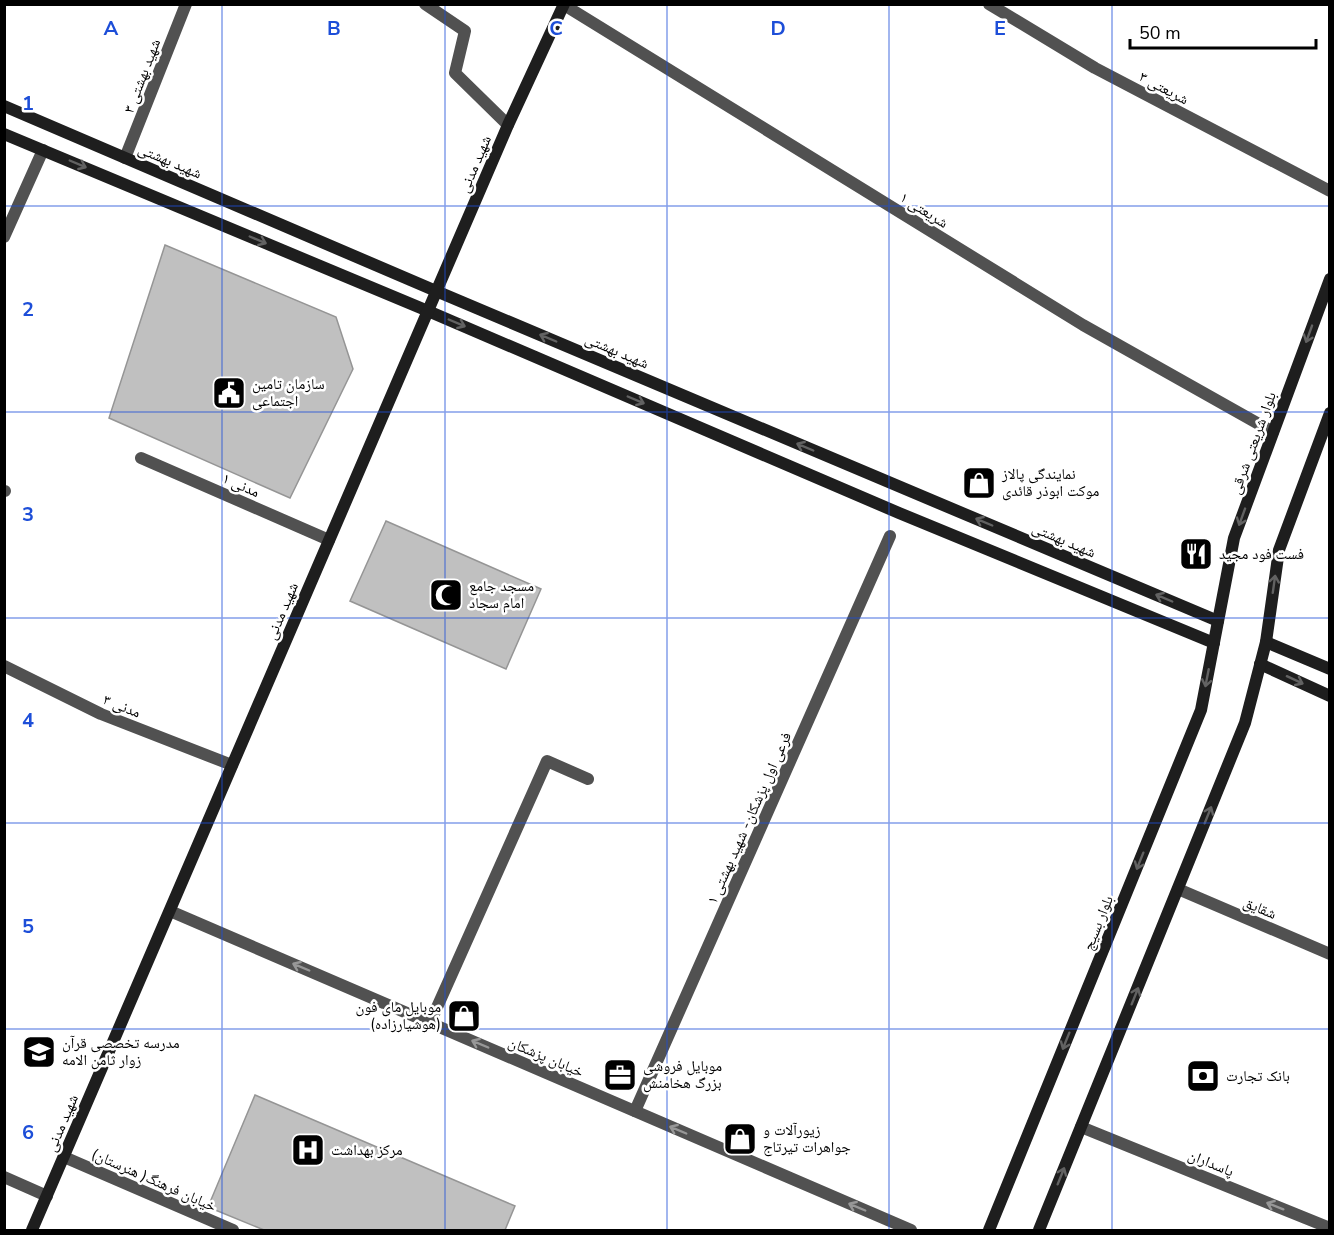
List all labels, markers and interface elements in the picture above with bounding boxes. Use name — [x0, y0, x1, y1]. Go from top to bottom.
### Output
scale bar — [1130, 12, 1316, 50]
text: A — [104, 15, 119, 42]
text: B — [327, 15, 341, 42]
text: C — [549, 15, 563, 42]
text: D — [770, 15, 786, 42]
text: E — [994, 15, 1006, 42]
text: 50 m — [1139, 21, 1181, 45]
street label: شهید بهشتی ۳ — [119, 36, 165, 116]
street label: شریعتی ۳ — [1136, 67, 1192, 109]
text: 1 — [22, 90, 34, 117]
street label: شهید مدنی — [454, 132, 496, 196]
street label: شهید بهشتی — [135, 139, 205, 183]
one-way arrow — [69, 160, 87, 171]
street label: شریعتی ۱ — [896, 187, 952, 233]
one-way arrow — [248, 235, 266, 246]
text: 2 — [22, 296, 34, 323]
one-way arrow — [447, 318, 466, 329]
one-way arrow — [1303, 324, 1314, 343]
street label: شهید بهشتی — [582, 329, 652, 373]
one-way arrow — [539, 332, 557, 344]
place label: سازمان تامین اجتماعی — [252, 374, 325, 411]
public building icon: سازمان تامین اجتماعی — [211, 375, 247, 411]
street label: بلوار شریعتی شرقی — [1225, 389, 1281, 497]
one-way arrow — [626, 395, 645, 406]
one-way arrow — [796, 441, 814, 452]
place label: نمایندگی پالاز موکت ابوذر قائدی — [1001, 464, 1100, 501]
shop icon: نمایندگی پالاز موکت ابوذر قائدی — [961, 465, 997, 501]
street label: مدنی ۱ — [219, 468, 263, 502]
text: 3 — [22, 501, 34, 528]
one-way arrow — [1235, 507, 1246, 526]
one-way arrow — [976, 516, 994, 528]
street label: شهید بهشتی — [1029, 518, 1099, 562]
restaurant icon: فست فود مجید — [1178, 536, 1214, 572]
place label: فست فود مجید — [1219, 544, 1304, 564]
one-way arrow — [1268, 575, 1279, 595]
place label: مسجد جامع امام سجاد — [469, 576, 534, 613]
mosque icon: مسجد جامع امام سجاد — [428, 577, 464, 613]
street label: شهید مدنی — [261, 579, 303, 643]
one-way arrow — [1156, 592, 1174, 603]
one-way arrow — [1201, 668, 1212, 688]
one-way arrow — [1285, 675, 1303, 687]
street label: مدنی ۳ — [100, 689, 144, 723]
text: 4 — [22, 707, 34, 734]
street label: فرعی اول پزشکان- شهید بهشتی ۱ — [702, 729, 796, 907]
one-way arrow — [1203, 806, 1214, 825]
one-way arrow — [1134, 851, 1145, 869]
street label: شقایق — [1240, 892, 1280, 924]
street label: بلوار بسیج — [1078, 893, 1118, 953]
text: 5 — [22, 913, 34, 940]
one-way arrow — [292, 961, 310, 972]
one-way arrow — [1130, 987, 1141, 1005]
place label: موبایل مای فون (هوشیارزاده) — [355, 997, 441, 1034]
shop icon: موبایل مای فون (هوشیارزاده) — [446, 998, 482, 1034]
street label: خیابان پزشکان — [505, 1032, 587, 1082]
one-way arrow — [1060, 1032, 1071, 1050]
place label: مدرسه تخصصی قرآن زوار ثامن الامه — [62, 1033, 180, 1070]
school or university icon: مدرسه تخصصی قرآن زوار ثامن الامه — [21, 1034, 57, 1070]
one-way arrow — [471, 1038, 489, 1049]
place label: موبایل فروشی بزرگ هخامنش — [643, 1056, 722, 1093]
office icon: موبایل فروشی بزرگ هخامنش — [602, 1057, 638, 1093]
bank icon: بانک تجارت — [1185, 1058, 1221, 1094]
place label: بانک تجارت — [1226, 1066, 1290, 1086]
street label: شهید مدنی — [41, 1091, 83, 1155]
text: 6 — [22, 1119, 34, 1146]
place label: زیورآلات و جواهرات تیرتاج — [763, 1120, 851, 1157]
shop icon: زیورآلات و جواهرات تیرتاج — [722, 1121, 758, 1157]
one-way arrow — [670, 1124, 688, 1135]
hospital icon: مرکز بهداشت — [290, 1132, 326, 1168]
place label: مرکز بهداشت — [331, 1140, 403, 1160]
street label: خیابان فرهنگ( هنرستان) — [88, 1143, 220, 1217]
street label: پاسداران — [1185, 1145, 1237, 1181]
one-way arrow — [1056, 1168, 1067, 1186]
one-way arrow — [1267, 1200, 1285, 1211]
one-way arrow — [849, 1201, 867, 1212]

